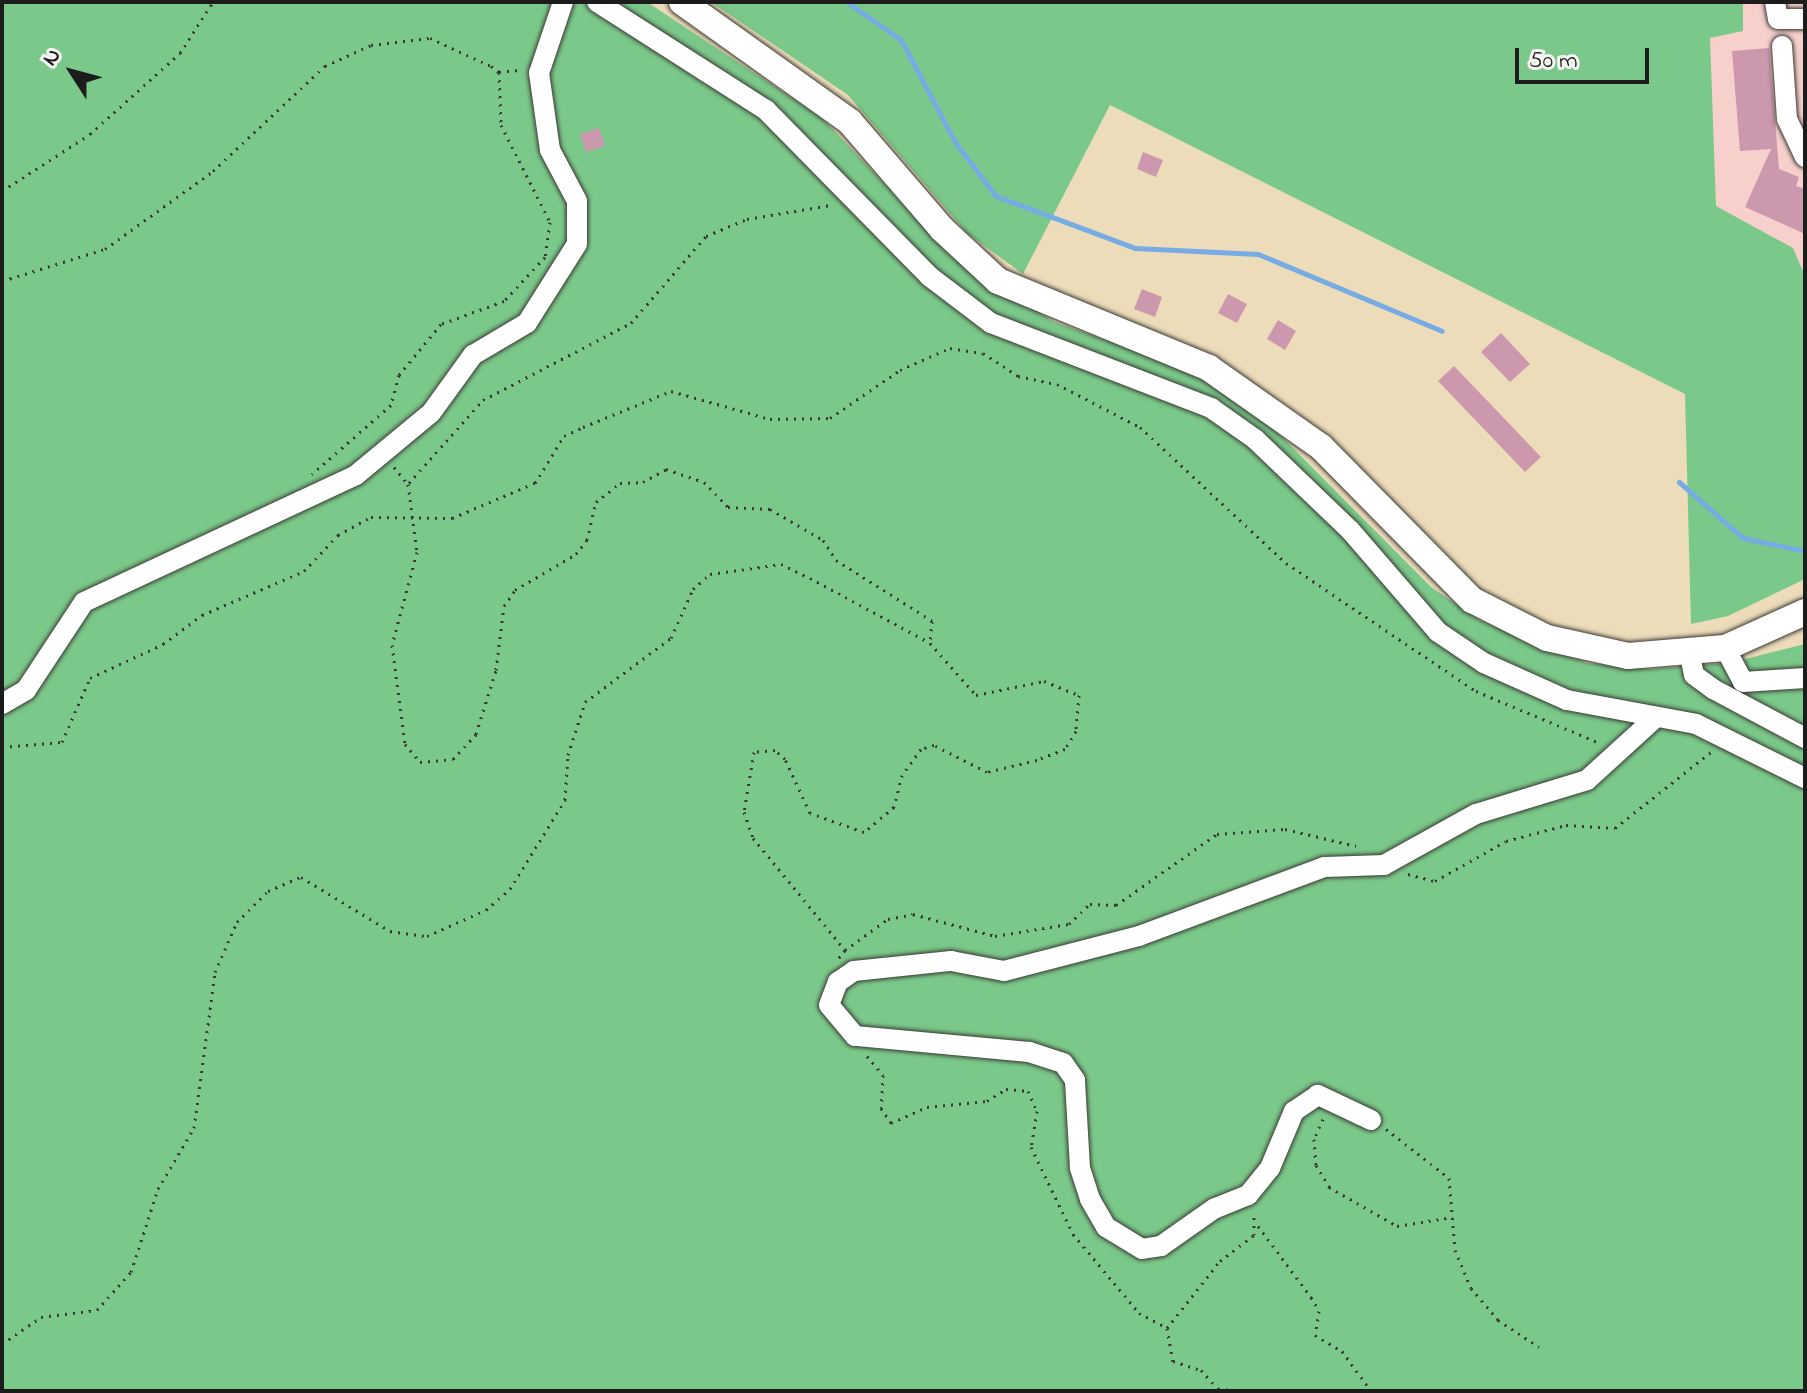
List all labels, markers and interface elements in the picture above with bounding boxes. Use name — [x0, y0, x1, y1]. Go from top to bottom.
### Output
north arrow — [32, 32, 112, 112]
scale bar — [1519, 32, 1653, 82]
text: N — [35, 42, 70, 73]
text: 50 m — [1529, 44, 1578, 79]

